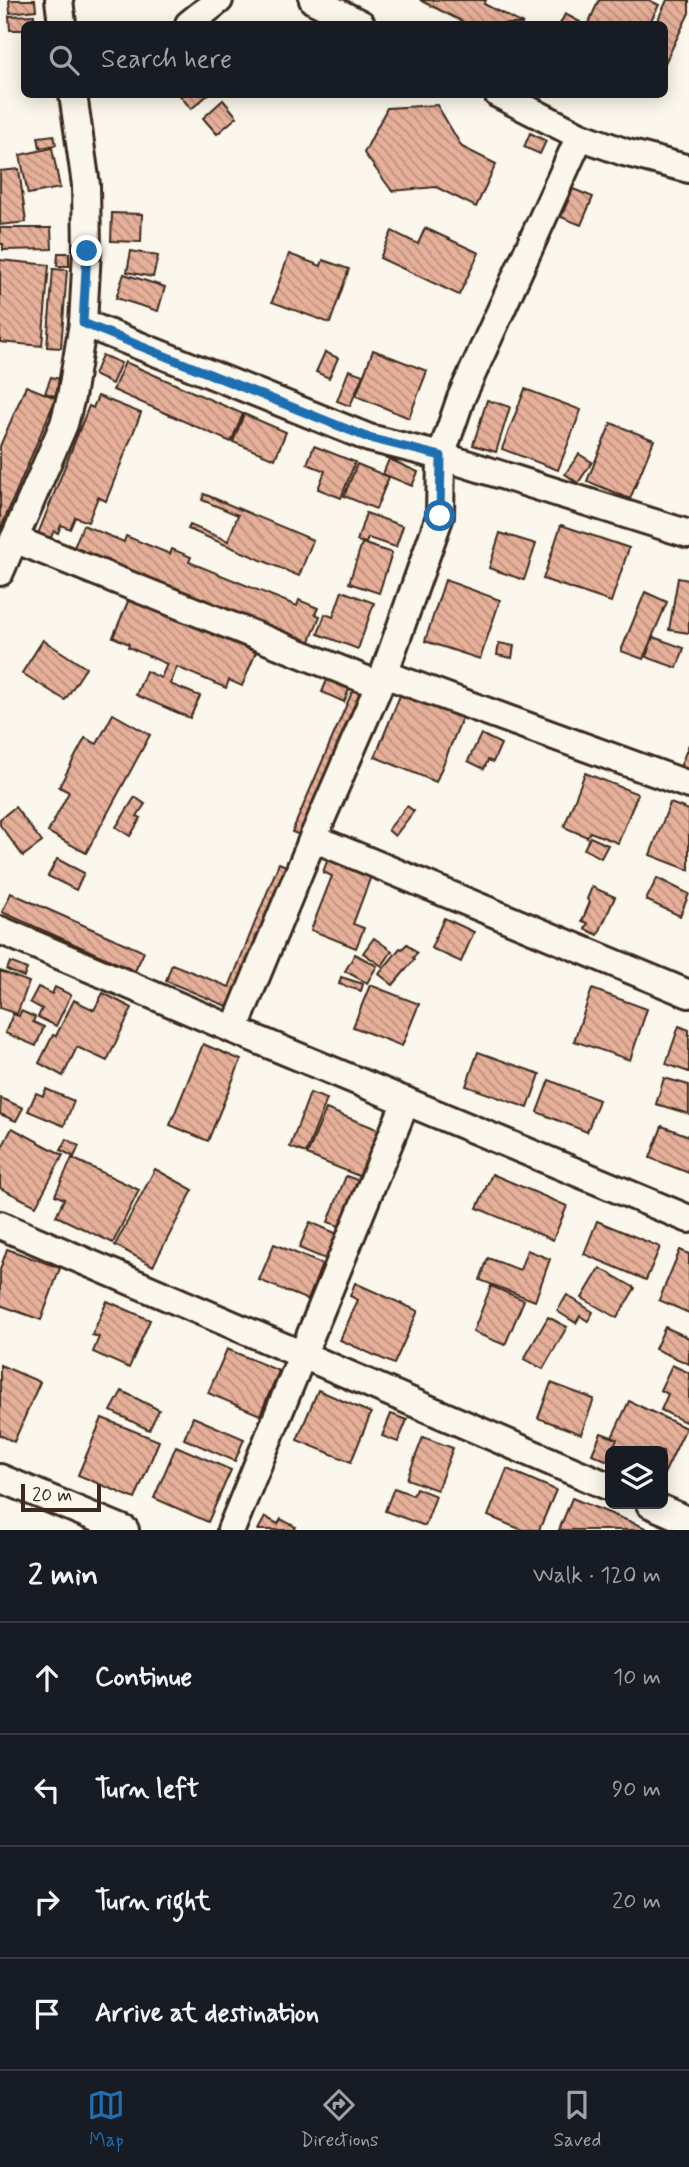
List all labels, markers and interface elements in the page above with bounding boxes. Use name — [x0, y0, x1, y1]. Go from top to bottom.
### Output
search box — [21, 21, 668, 98]
icon: search — [45, 41, 83, 79]
text: Search here — [101, 43, 232, 77]
route end — [71, 235, 102, 266]
route start — [424, 500, 455, 531]
map controls — [605, 1446, 668, 1509]
button: layers — [605, 1446, 668, 1509]
scale bar — [21, 1481, 102, 1513]
text: 20 m — [32, 1483, 72, 1508]
text: 2 min — [28, 1556, 98, 1595]
text: Walk · 120 m — [533, 1561, 661, 1591]
icon: ahead — [28, 1659, 66, 1697]
text: Continue — [95, 1661, 192, 1695]
text: 10 m — [613, 1663, 661, 1693]
icon: left — [28, 1771, 66, 1809]
text: Turn left — [95, 1773, 199, 1807]
text: 90 m — [612, 1775, 661, 1805]
icon: right — [28, 1883, 66, 1921]
text: Turn right — [95, 1885, 211, 1919]
text: 20 m — [612, 1887, 661, 1917]
icon: arrive — [28, 1995, 66, 2033]
text: Arrive at destination — [95, 1997, 319, 2031]
tab: Map — [87, 2086, 125, 2153]
tab: Directions — [300, 2086, 379, 2153]
tab: Saved — [553, 2086, 601, 2153]

